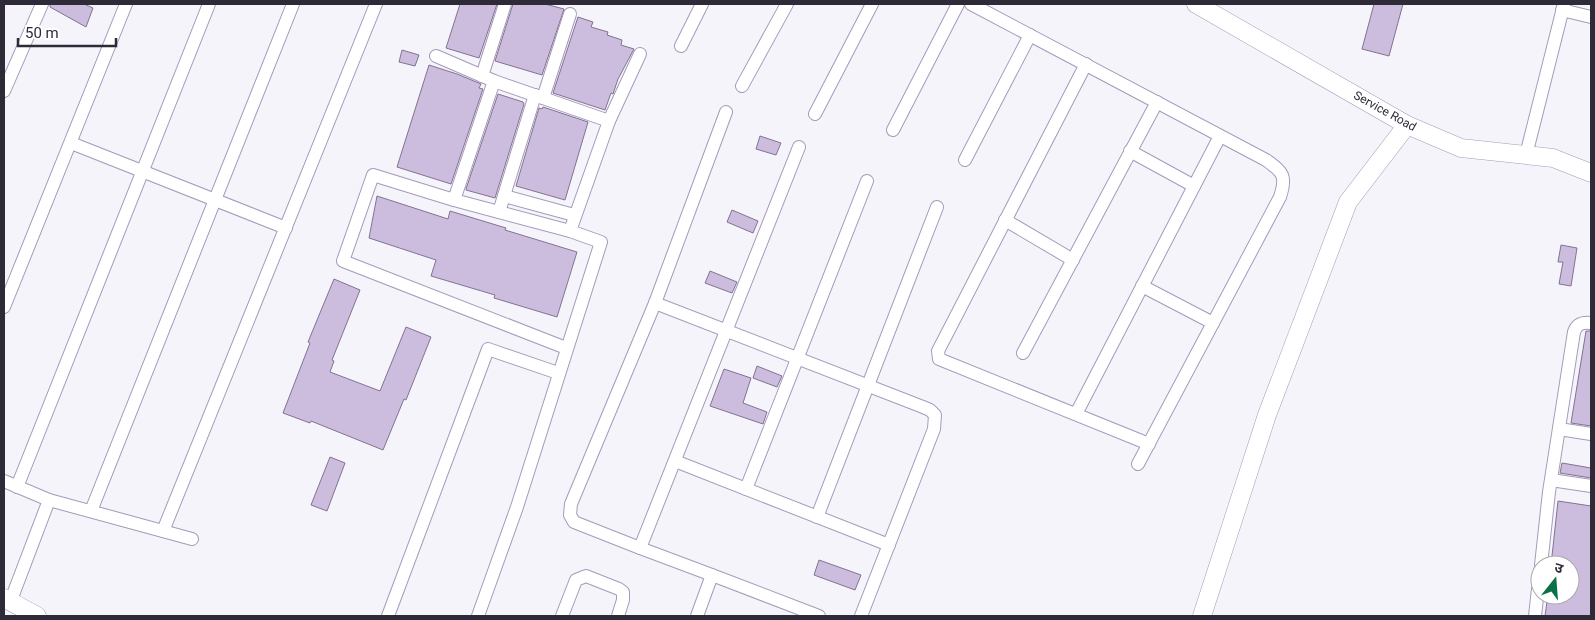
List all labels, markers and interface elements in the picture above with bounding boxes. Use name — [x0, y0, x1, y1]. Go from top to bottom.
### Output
scale bar — [18, 15, 115, 47]
text: 50 m — [25, 24, 59, 42]
street label: Service Road — [1351, 88, 1419, 134]
north arrow — [1530, 555, 1580, 605]
text: उ — [1553, 559, 1566, 577]

